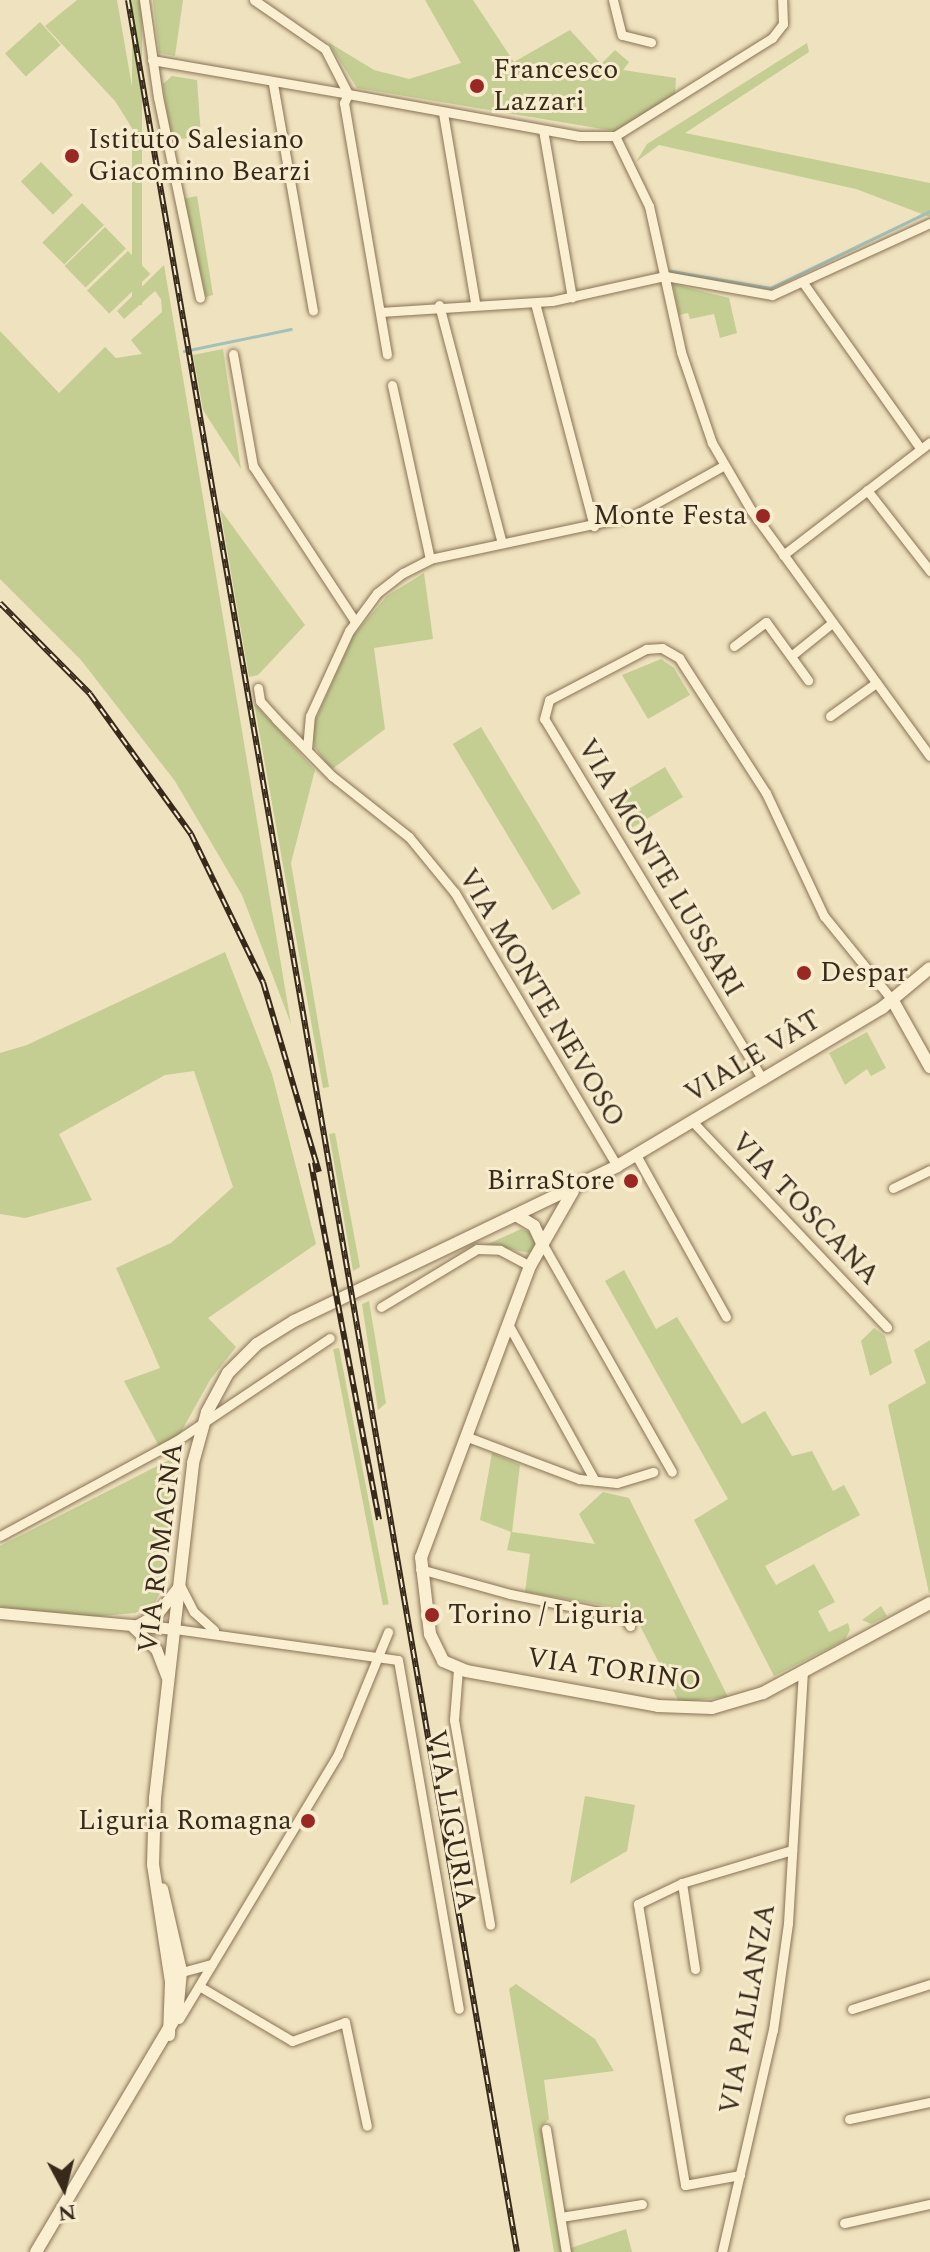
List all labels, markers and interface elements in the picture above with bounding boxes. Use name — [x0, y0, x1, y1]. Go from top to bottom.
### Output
place label: Francesco Lazzari — [493, 53, 618, 119]
marker: Francesco Lazzari — [468, 77, 486, 95]
place label: Istituto Salesiano Giacomino Bearzi — [88, 123, 311, 189]
marker: Istituto Salesiano Giacomino Bearzi — [63, 147, 81, 165]
place label: Monte Festa — [593, 499, 747, 533]
marker: Monte Festa — [754, 507, 772, 525]
street label: VIA MONTE LUSSARI — [570, 733, 750, 1003]
street label: VIA MONTE NEVOSO — [451, 863, 631, 1133]
place label: Despar — [820, 956, 908, 990]
marker: Despar — [795, 964, 813, 982]
street label: VIALE VÂT — [679, 1003, 827, 1111]
street label: VIA TOSCANA — [724, 1126, 886, 1292]
place label: BirraStore — [487, 1164, 615, 1198]
marker: BirraStore — [622, 1172, 640, 1190]
street label: VIA ROMAGNA — [131, 1441, 191, 1655]
place label: Torino / Liguria — [448, 1598, 644, 1632]
marker: Torino / Liguria — [423, 1606, 441, 1624]
street label: VIA TORINO — [525, 1641, 703, 1699]
street label: VIA LIGURIA — [419, 1727, 483, 1913]
place label: Liguria Romagna — [78, 1804, 292, 1838]
marker: Liguria Romagna — [299, 1812, 317, 1830]
street label: VIA PALLANZA — [713, 1901, 783, 2117]
north arrow — [24, 2148, 104, 2228]
text: N — [56, 2195, 78, 2230]

